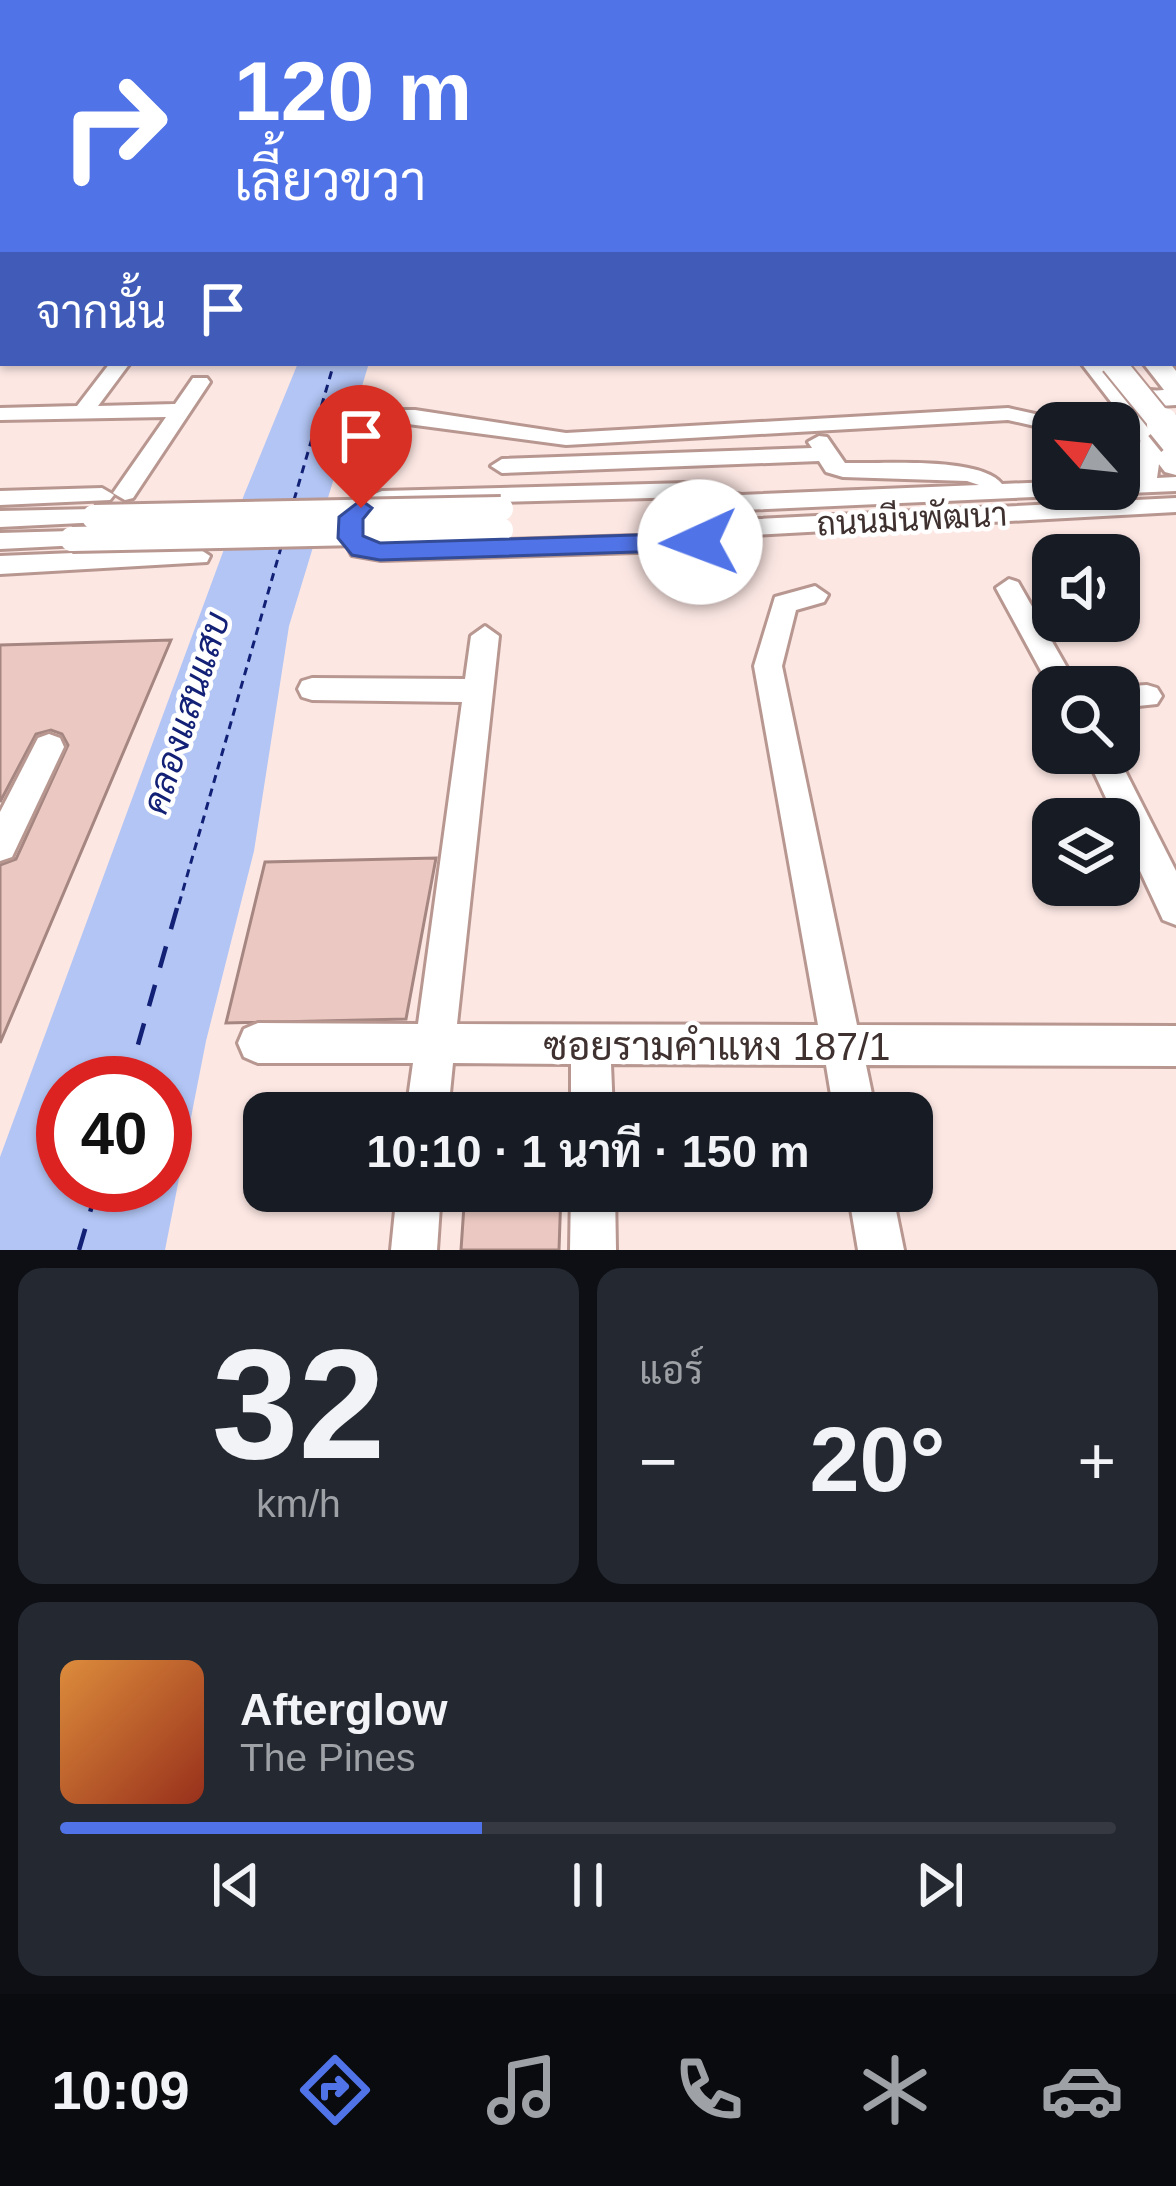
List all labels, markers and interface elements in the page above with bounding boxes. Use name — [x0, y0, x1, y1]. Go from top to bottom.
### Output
text: 120 m — [234, 44, 472, 138]
icon: right — [36, 48, 192, 204]
text: เลี้ยวขวา — [234, 151, 427, 211]
icon: arrive — [190, 276, 256, 342]
text: จากนั้น — [36, 287, 166, 338]
pin — [310, 385, 412, 508]
north arrow — [1032, 402, 1140, 510]
map controls — [1032, 402, 1140, 906]
icon: arrive — [328, 403, 394, 469]
position arrow — [637, 479, 763, 605]
street label: ถนนมีนพัฒนา — [816, 495, 1008, 542]
button: sound — [1032, 534, 1140, 642]
water label: คลองแสนแสบ — [134, 607, 238, 819]
button: search — [1032, 666, 1140, 774]
button: layers — [1032, 798, 1140, 906]
street label: ซอยรามคำแหง 187/1 — [544, 1025, 890, 1068]
speed limit sign: 40 — [36, 1056, 192, 1212]
text: 10:10 · 1 นาที · 150 m — [367, 1126, 809, 1177]
text: 32 — [212, 1317, 385, 1491]
text: แอร์ — [639, 1349, 703, 1392]
text: 20° — [809, 1410, 946, 1510]
text: − — [639, 1424, 678, 1498]
text: + — [1077, 1424, 1116, 1498]
text: km/h — [256, 1482, 341, 1525]
text: Afterglow — [240, 1684, 448, 1735]
text: The Pines — [240, 1736, 416, 1779]
icon: previous — [203, 1852, 269, 1918]
icon: pause — [555, 1852, 621, 1918]
icon: next — [907, 1852, 973, 1918]
icon: directions — [293, 2048, 377, 2132]
icon: music — [480, 2048, 564, 2132]
icon: phone — [667, 2048, 751, 2132]
icon: climate — [853, 2048, 937, 2132]
icon: car — [1040, 2048, 1124, 2132]
text: 10:09 — [51, 2060, 190, 2120]

